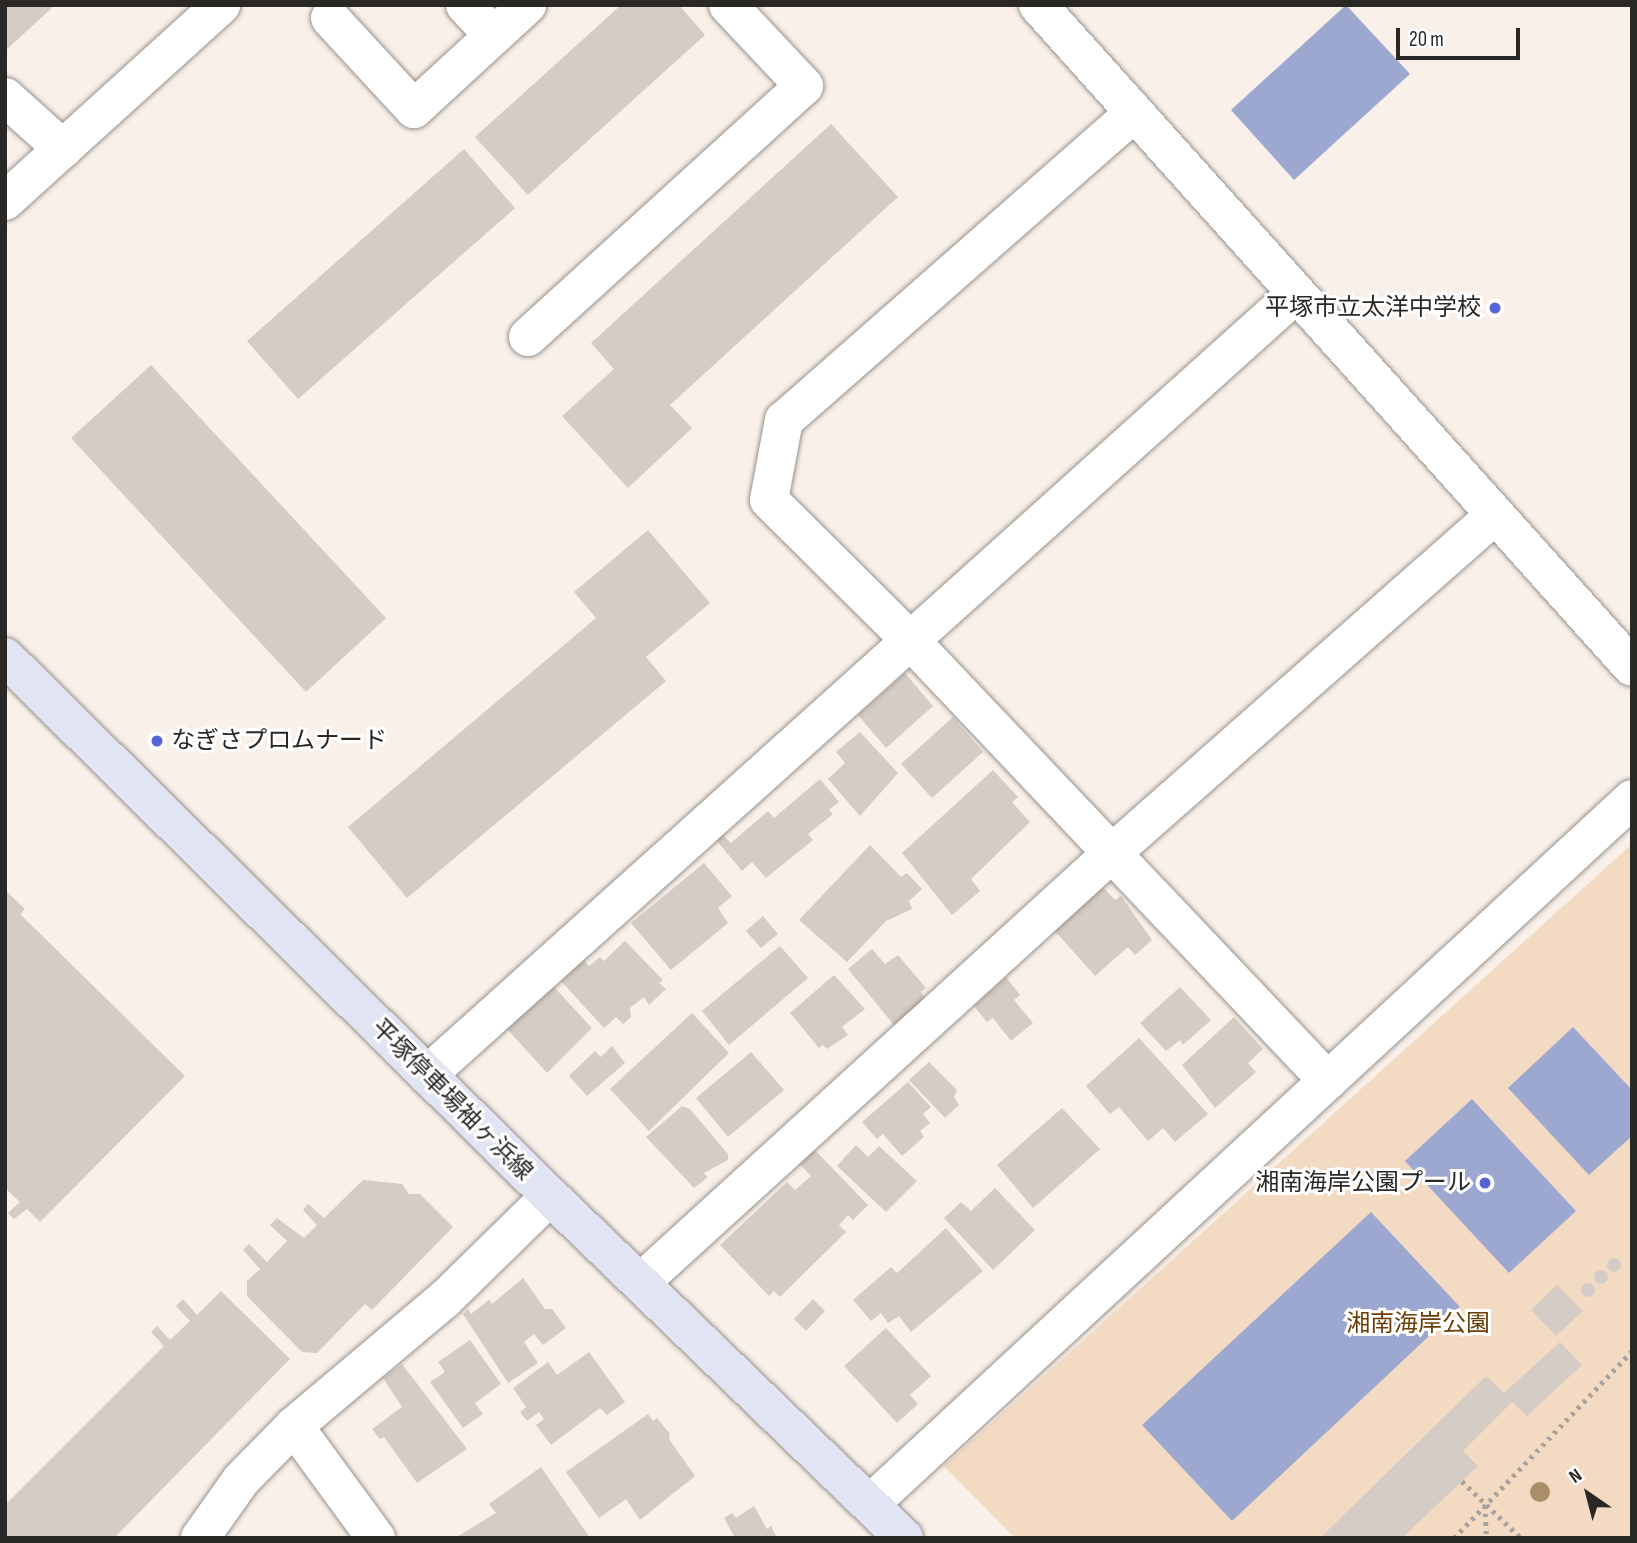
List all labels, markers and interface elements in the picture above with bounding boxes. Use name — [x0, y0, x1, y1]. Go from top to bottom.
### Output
scale bar — [1399, 14, 1523, 58]
text: 20 m — [1409, 27, 1444, 52]
place label: 平塚市立太洋中学校 — [1265, 294, 1481, 322]
marker: 平塚市立太洋中学校 — [1487, 300, 1503, 316]
place label: なぎさプロムナード — [171, 727, 387, 755]
marker: なぎさプロムナード — [149, 733, 165, 749]
street label: 平塚停車場袖ヶ浜線 — [365, 1013, 539, 1187]
place label: 湘南海岸公園プール — [1255, 1169, 1471, 1197]
marker: 湘南海岸公園プール — [1477, 1175, 1493, 1191]
park label: 湘南海岸公園 — [1346, 1310, 1490, 1338]
north arrow — [1553, 1459, 1623, 1529]
text: N — [1565, 1464, 1586, 1489]

